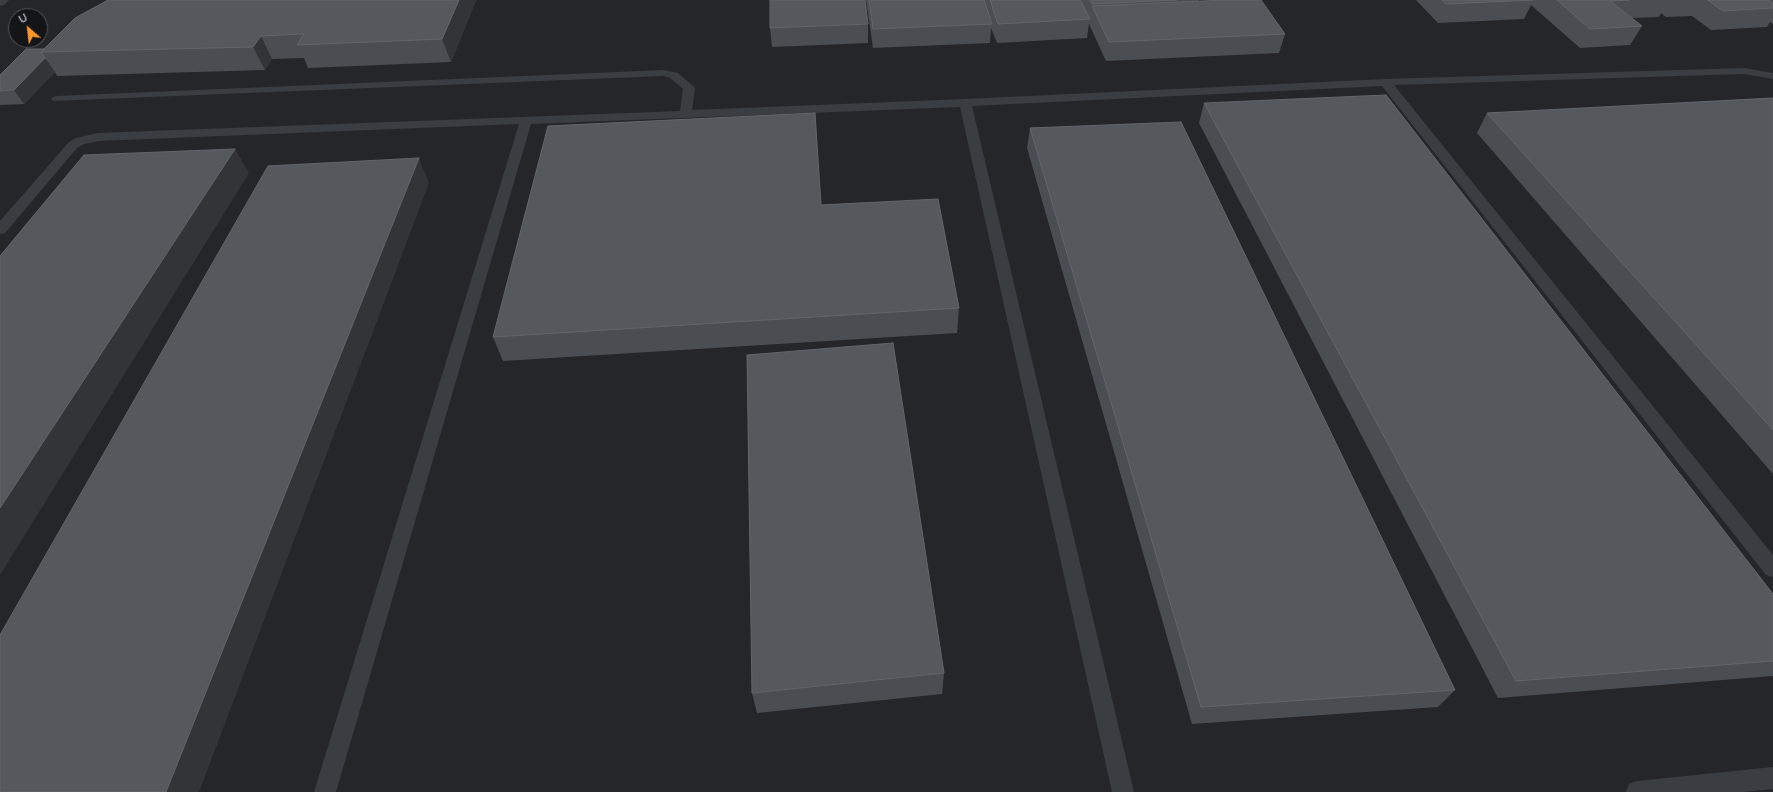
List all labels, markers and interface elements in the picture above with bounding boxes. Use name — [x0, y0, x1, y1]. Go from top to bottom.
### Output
north arrow — [8, 8, 48, 48]
text: U — [16, 10, 30, 26]

